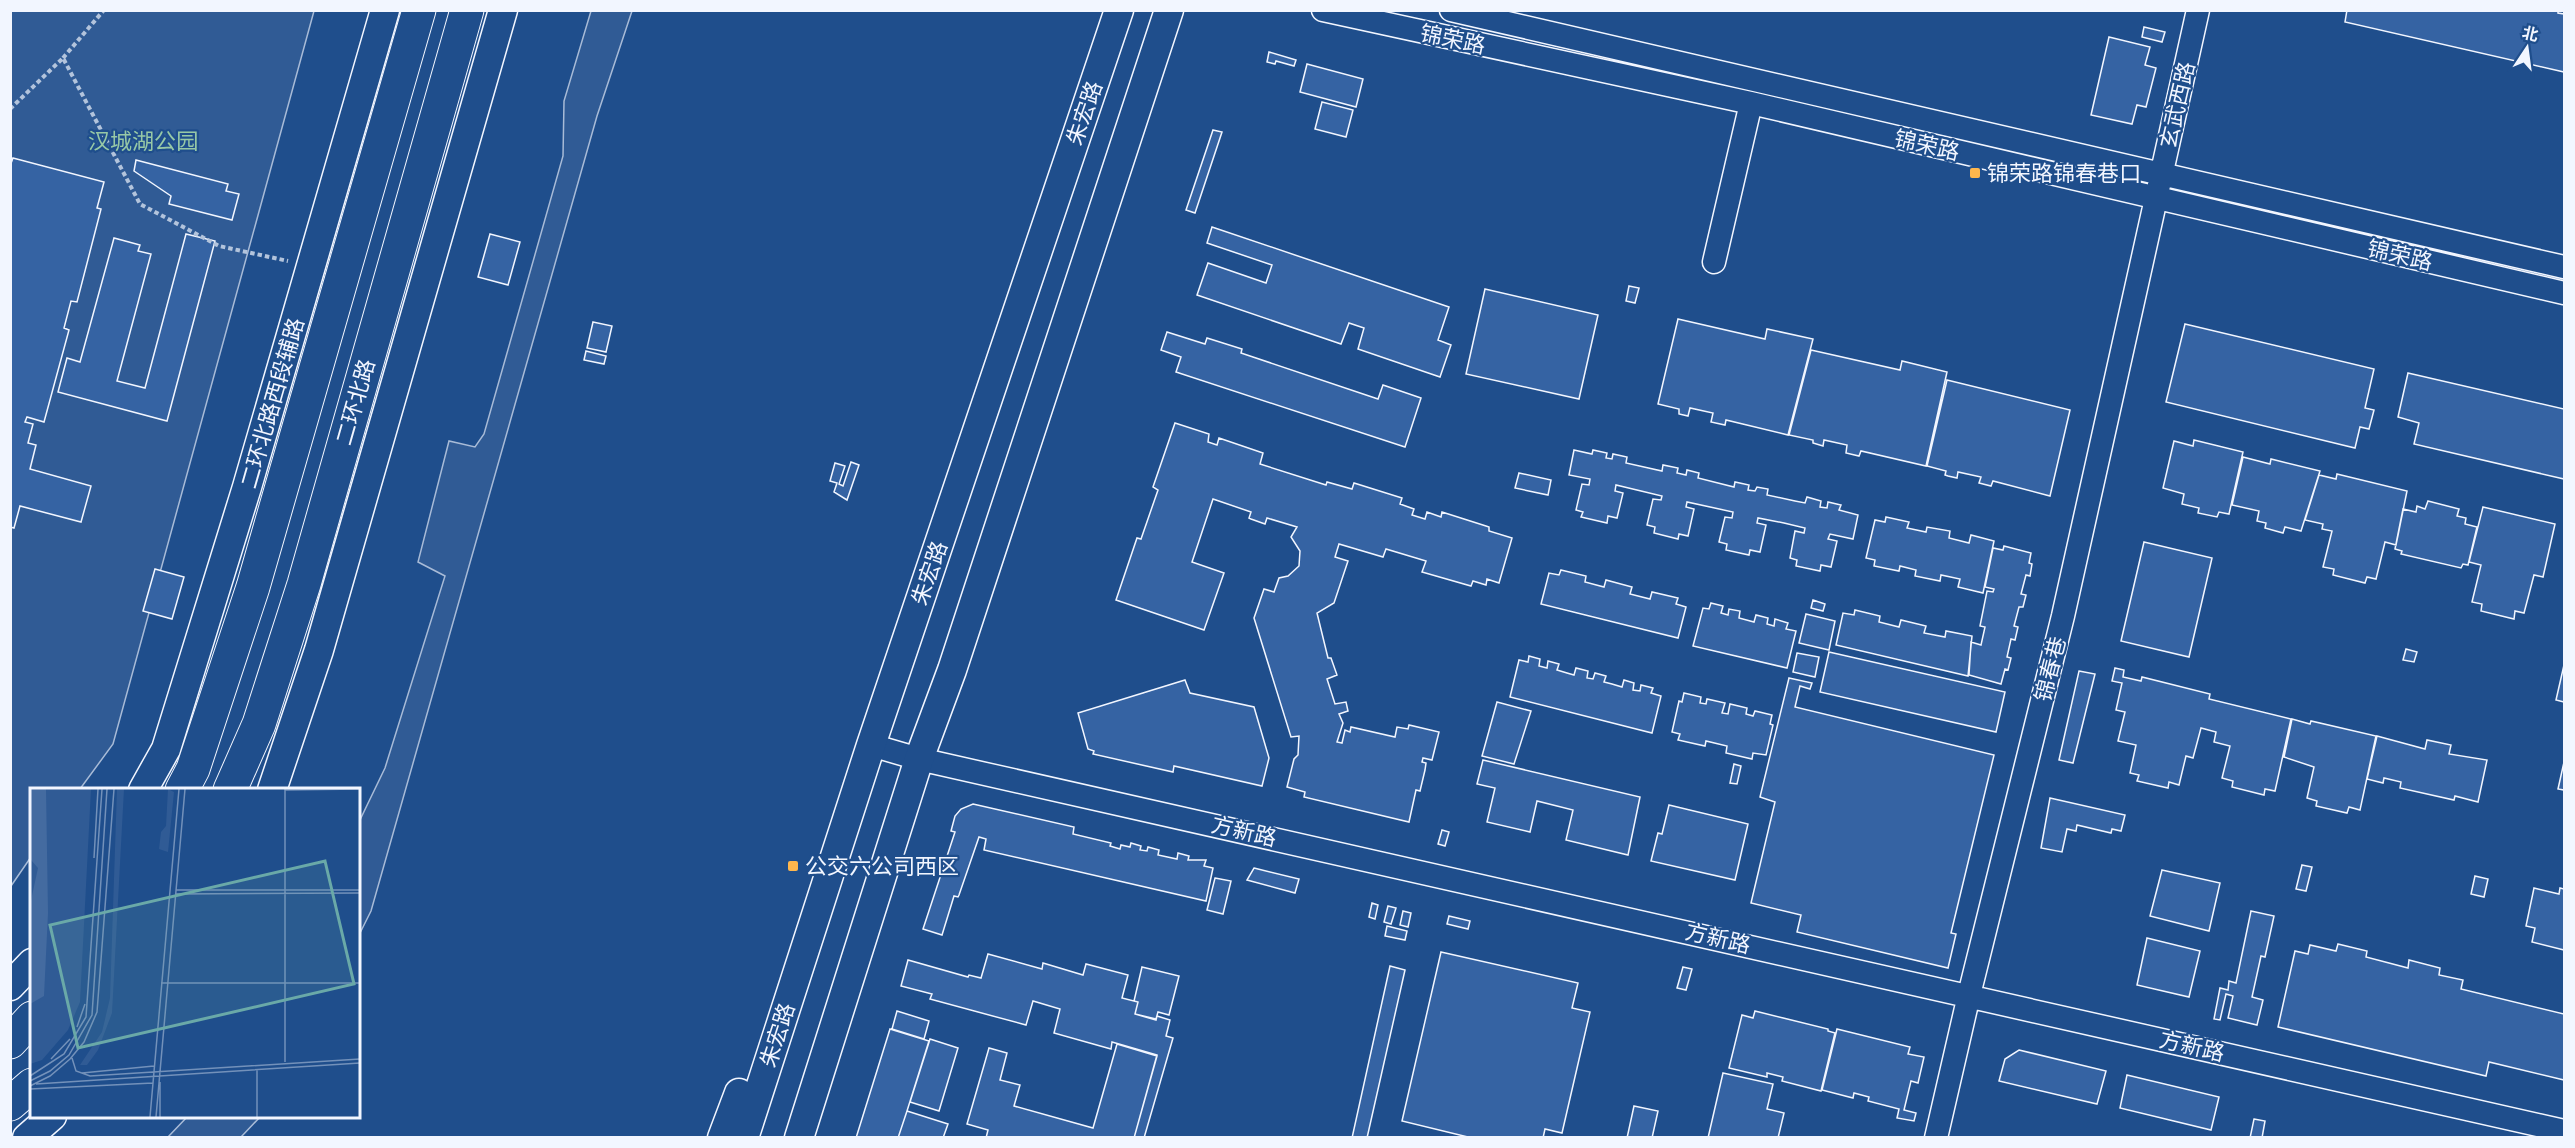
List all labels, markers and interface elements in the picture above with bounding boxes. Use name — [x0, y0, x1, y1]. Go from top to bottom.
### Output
north arrow — [2497, 18, 2557, 78]
street label: 锦荣路 — [1418, 19, 1488, 60]
text: 北 — [2520, 23, 2540, 45]
street label: 玄武西路 — [2154, 59, 2201, 151]
street label: 朱宏路 — [1061, 78, 1108, 149]
street label: 锦荣路 — [1892, 125, 1962, 166]
park label: 汉城湖公园 — [88, 128, 198, 155]
place label: 锦荣路锦春巷口 — [1987, 160, 2141, 187]
marker: 锦荣路锦春巷口 — [1968, 166, 1982, 180]
street label: 锦荣路 — [2365, 235, 2435, 276]
street label: 二环北路西段辅路 — [235, 315, 310, 491]
street label: 二环北路 — [330, 356, 381, 448]
street label: 朱宏路 — [906, 538, 953, 609]
street label: 锦春巷 — [2029, 634, 2072, 704]
inset map — [30, 788, 360, 1118]
street label: 方新路 — [1209, 811, 1279, 852]
place label: 公交六公司西区 — [805, 853, 959, 880]
marker: 公交六公司西区 — [786, 859, 800, 873]
street label: 方新路 — [1683, 918, 1753, 959]
street label: 朱宏路 — [754, 1000, 801, 1071]
street label: 方新路 — [2157, 1026, 2227, 1067]

